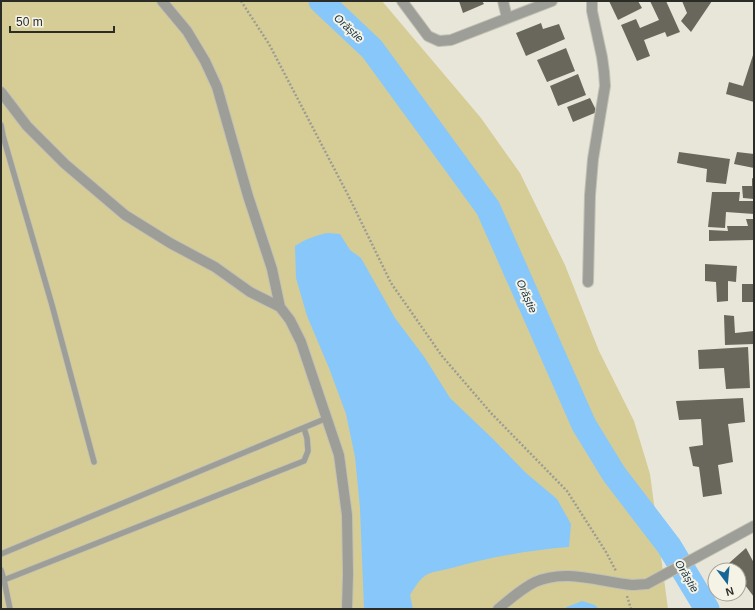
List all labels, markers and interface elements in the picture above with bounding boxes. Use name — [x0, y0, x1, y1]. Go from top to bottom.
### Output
scale bar — [10, 8, 114, 34]
water label: Orăștie — [332, 12, 366, 44]
text: 50 m — [16, 15, 43, 29]
water label: Orăștie — [514, 277, 540, 315]
water label: Orăștie — [673, 558, 701, 594]
north arrow — [707, 562, 747, 602]
text: N — [724, 585, 735, 598]

